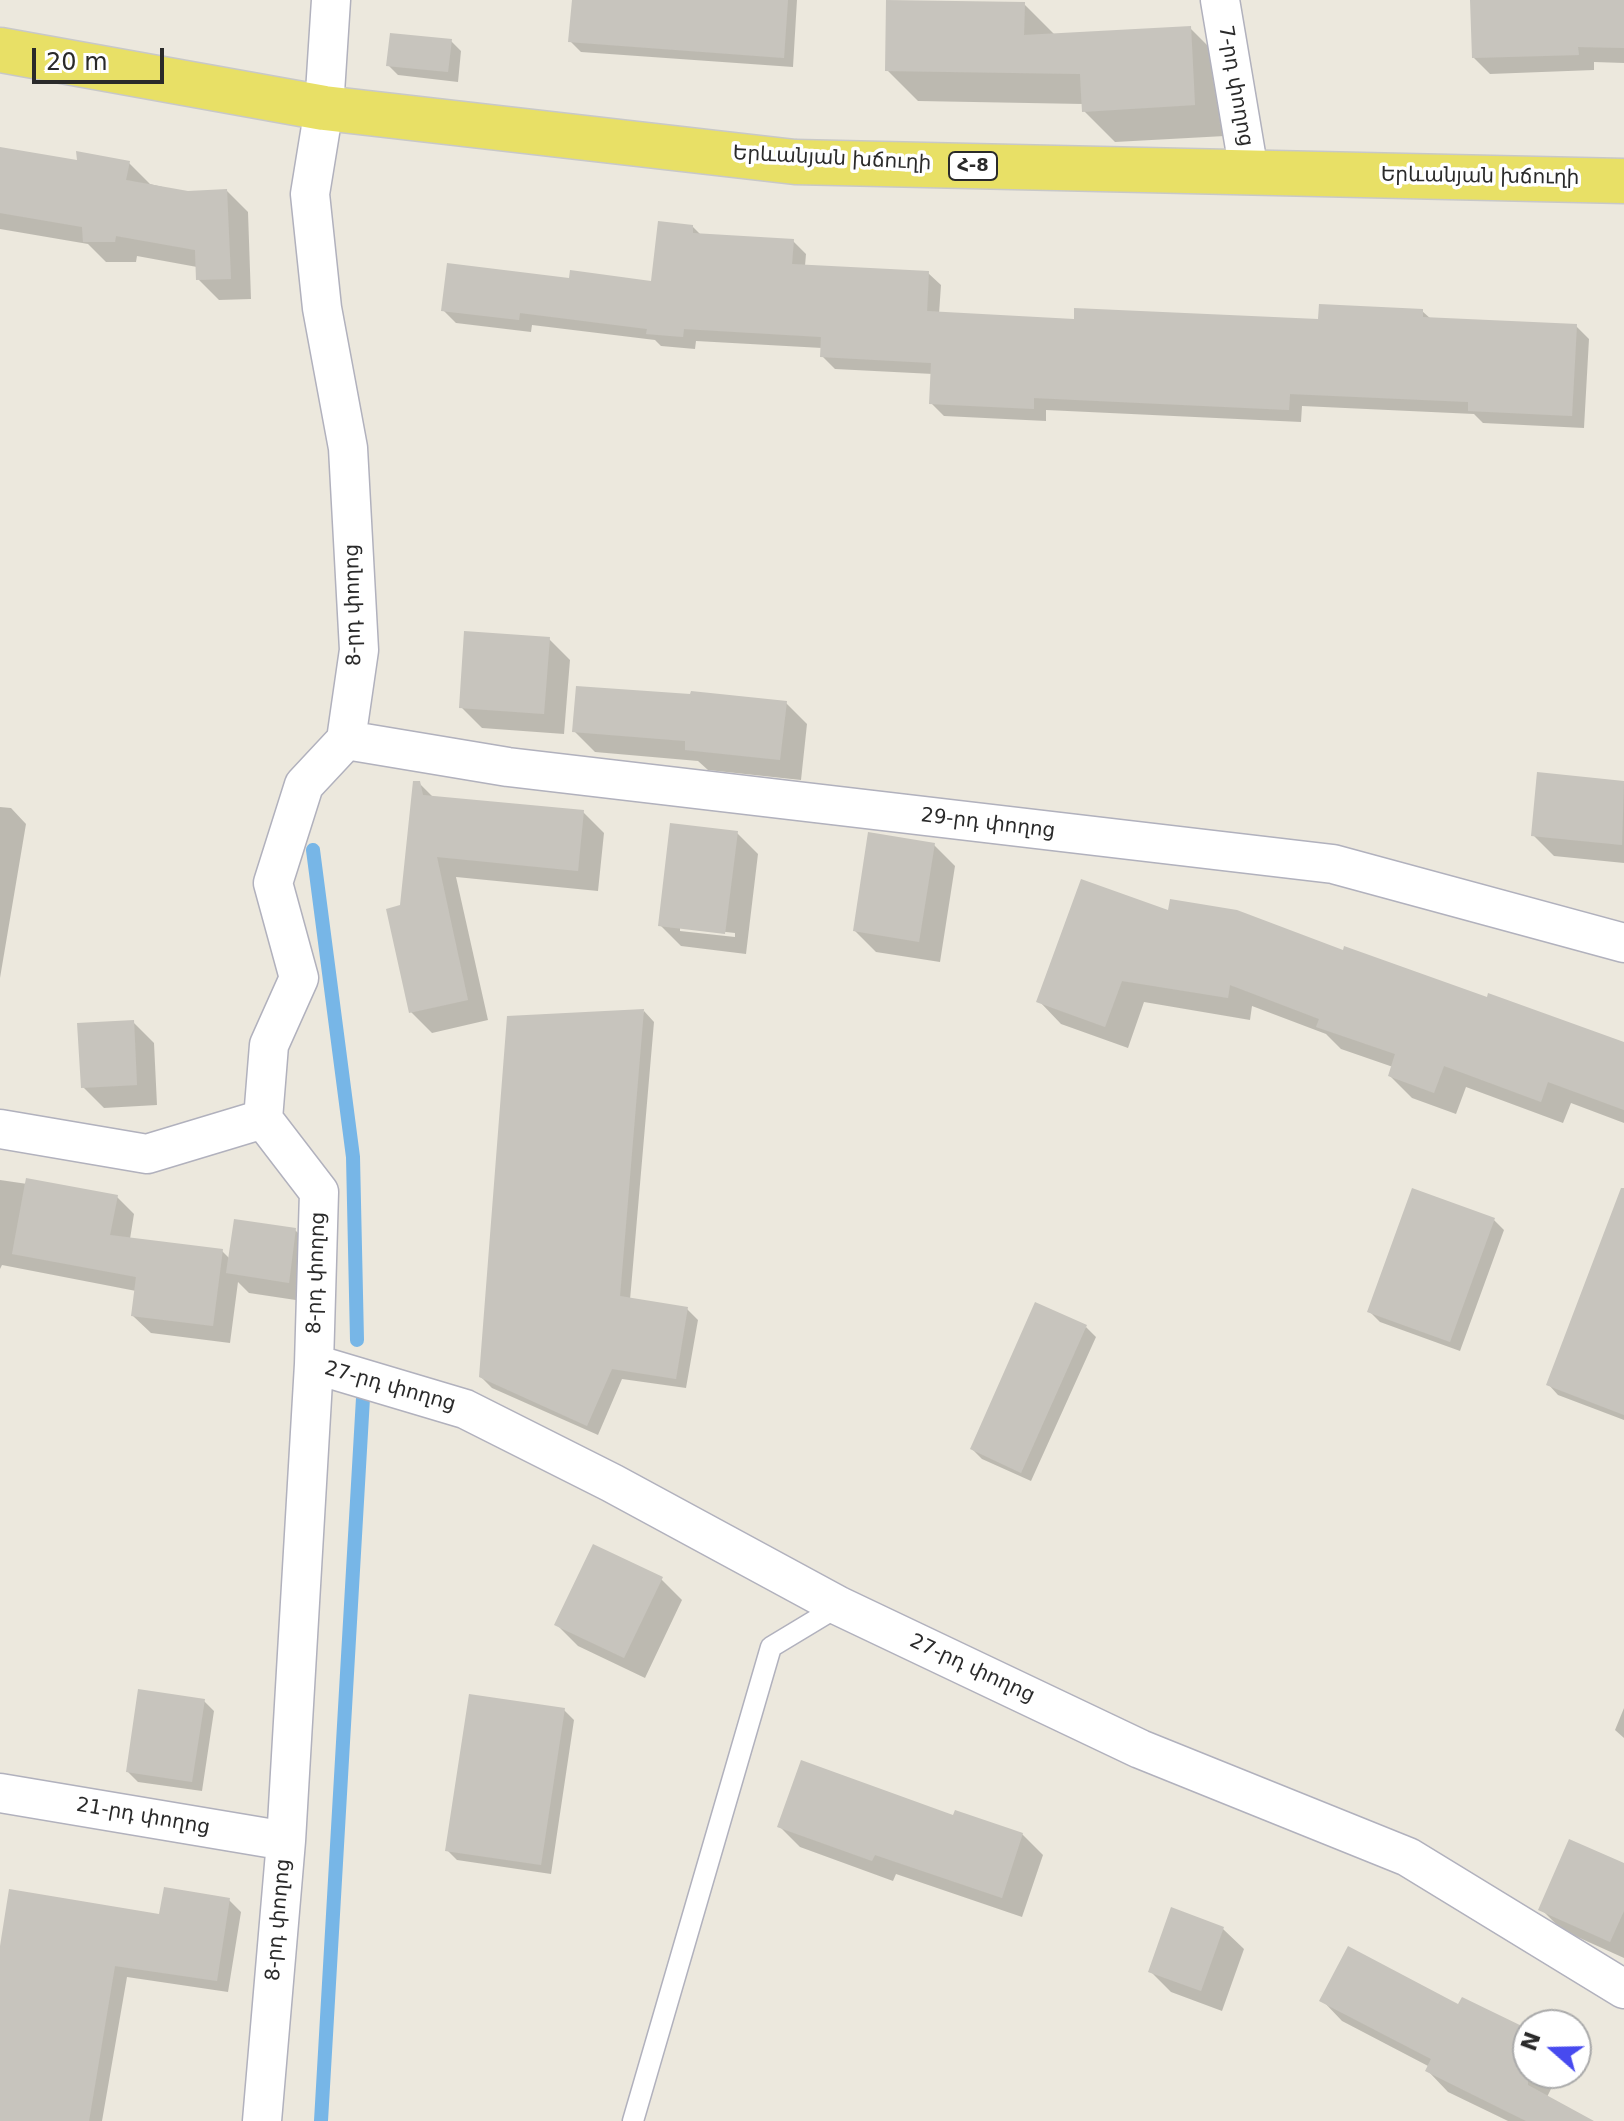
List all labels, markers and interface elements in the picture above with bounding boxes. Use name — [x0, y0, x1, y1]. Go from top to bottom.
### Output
street label: 7-րդ փողոց — [1213, 24, 1257, 148]
scale bar — [36, 32, 168, 82]
text: 20 m — [46, 48, 108, 76]
street label: Երևանյան խճուղի — [732, 142, 932, 176]
road number: Հ-8 — [949, 152, 997, 180]
street label: Երևանյան խճուղի — [1381, 163, 1579, 191]
street label: 8-րդ փողոց — [341, 544, 367, 666]
street label: 29-րդ փողոց — [919, 804, 1057, 844]
street label: 8-րդ փողոց — [303, 1211, 331, 1335]
street label: 27-րդ փողոց — [322, 1357, 458, 1417]
street label: 27-րդ փողոց — [906, 1630, 1038, 1708]
street label: 21-րդ փողոց — [74, 1793, 212, 1841]
street label: 8-րդ փողոց — [262, 1858, 296, 1982]
north arrow — [1512, 2009, 1592, 2089]
text: N — [1516, 2028, 1546, 2054]

